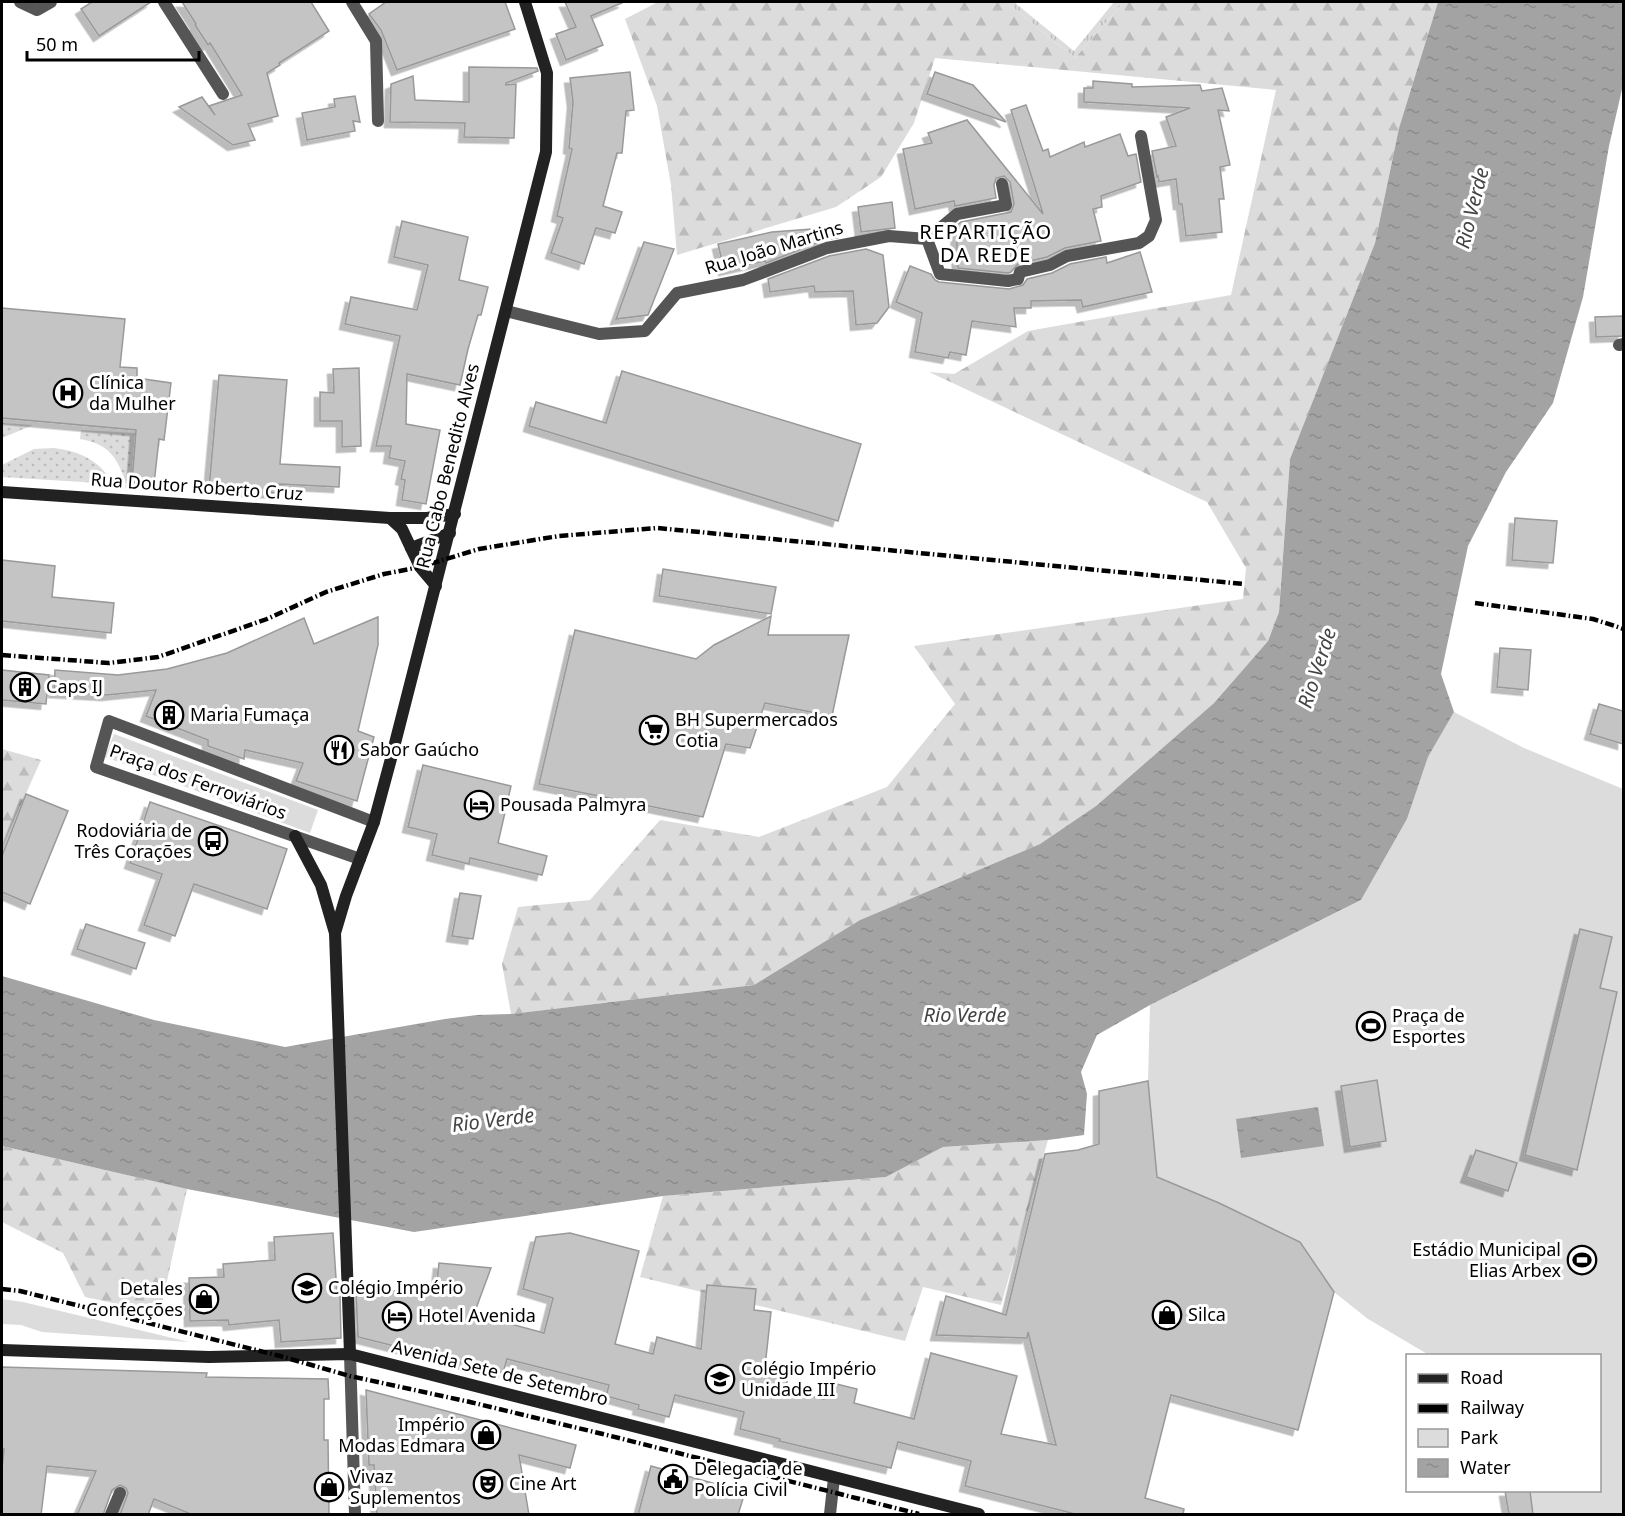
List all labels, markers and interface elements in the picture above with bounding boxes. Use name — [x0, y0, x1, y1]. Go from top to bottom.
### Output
scale bar — [27, 24, 200, 62]
text: 50 m — [36, 32, 78, 56]
water label: Rio Verde — [1448, 164, 1495, 251]
street label: Rua João Martins — [702, 215, 846, 279]
district label: REPARTIÇÃO DA REDE — [919, 218, 1053, 268]
street label: Rua Cabo Benedito Alves — [410, 361, 484, 571]
place label: Clínica da Mulher — [89, 370, 176, 415]
hospital icon: Clínica da Mulher — [52, 377, 84, 409]
street label: Rua Doutor Roberto Cruz — [90, 467, 304, 505]
water label: Rio Verde — [1291, 624, 1342, 711]
building icon: Caps IJ — [9, 671, 41, 703]
place label: Caps IJ — [46, 674, 103, 698]
building icon: Maria Fumaça — [153, 699, 185, 731]
place label: Maria Fumaça — [190, 702, 309, 726]
place label: BH Supermercados Cotia — [675, 707, 838, 752]
supermarket icon: BH Supermercados Cotia — [638, 714, 670, 746]
restaurant icon: Sabor Gaúcho — [323, 734, 355, 766]
place label: Sabor Gaúcho — [360, 737, 479, 761]
street label: Praça dos Ferroviários — [106, 738, 290, 824]
hotel icon: Pousada Palmyra — [463, 789, 495, 821]
place label: Pousada Palmyra — [500, 792, 646, 816]
place label: Rodoviária de Três Corações — [75, 818, 192, 863]
bus stop icon: Rodoviária de Três Corações — [197, 825, 229, 857]
water label: Rio Verde — [924, 1001, 1006, 1028]
place label: Praça de Esportes — [1392, 1003, 1465, 1048]
sports icon: Praça de Esportes — [1355, 1010, 1387, 1042]
water label: Rio Verde — [450, 1101, 536, 1138]
place label: Estádio Municipal Elias Arbex — [1412, 1237, 1561, 1282]
sports icon: Estádio Municipal Elias Arbex — [1566, 1244, 1598, 1276]
school or university icon: Colégio Império — [291, 1272, 323, 1304]
place label: Colégio Império — [328, 1275, 463, 1299]
place label: Detales Confecções — [86, 1276, 183, 1321]
shop icon: Detales Confecções — [188, 1283, 220, 1315]
shop icon: Silca — [1151, 1299, 1183, 1331]
hotel icon: Hotel Avenida — [381, 1300, 413, 1332]
place label: Silca — [1188, 1302, 1226, 1326]
place label: Hotel Avenida — [418, 1303, 536, 1327]
street label: Avenida Sete de Setembro — [390, 1334, 611, 1411]
legend — [1406, 1354, 1601, 1492]
place label: Colégio Império Unidade III — [741, 1356, 876, 1401]
school or university icon: Colégio Império Unidade III — [704, 1363, 736, 1395]
text: Road — [1460, 1365, 1503, 1389]
text: Railway — [1460, 1395, 1525, 1419]
place label: Império Modas Edmara — [338, 1412, 465, 1457]
shop icon: Império Modas Edmara — [470, 1419, 502, 1451]
text: Park — [1460, 1425, 1498, 1449]
text: Water — [1460, 1455, 1511, 1479]
place label: Delegacia de Polícia Civil — [694, 1456, 803, 1501]
public building icon: Delegacia de Polícia Civil — [657, 1463, 689, 1495]
place label: Vivaz Suplementos — [350, 1464, 461, 1509]
theatre icon: Cine Art — [472, 1468, 504, 1500]
shop icon: Vivaz Suplementos — [313, 1471, 345, 1503]
place label: Cine Art — [509, 1471, 577, 1495]

